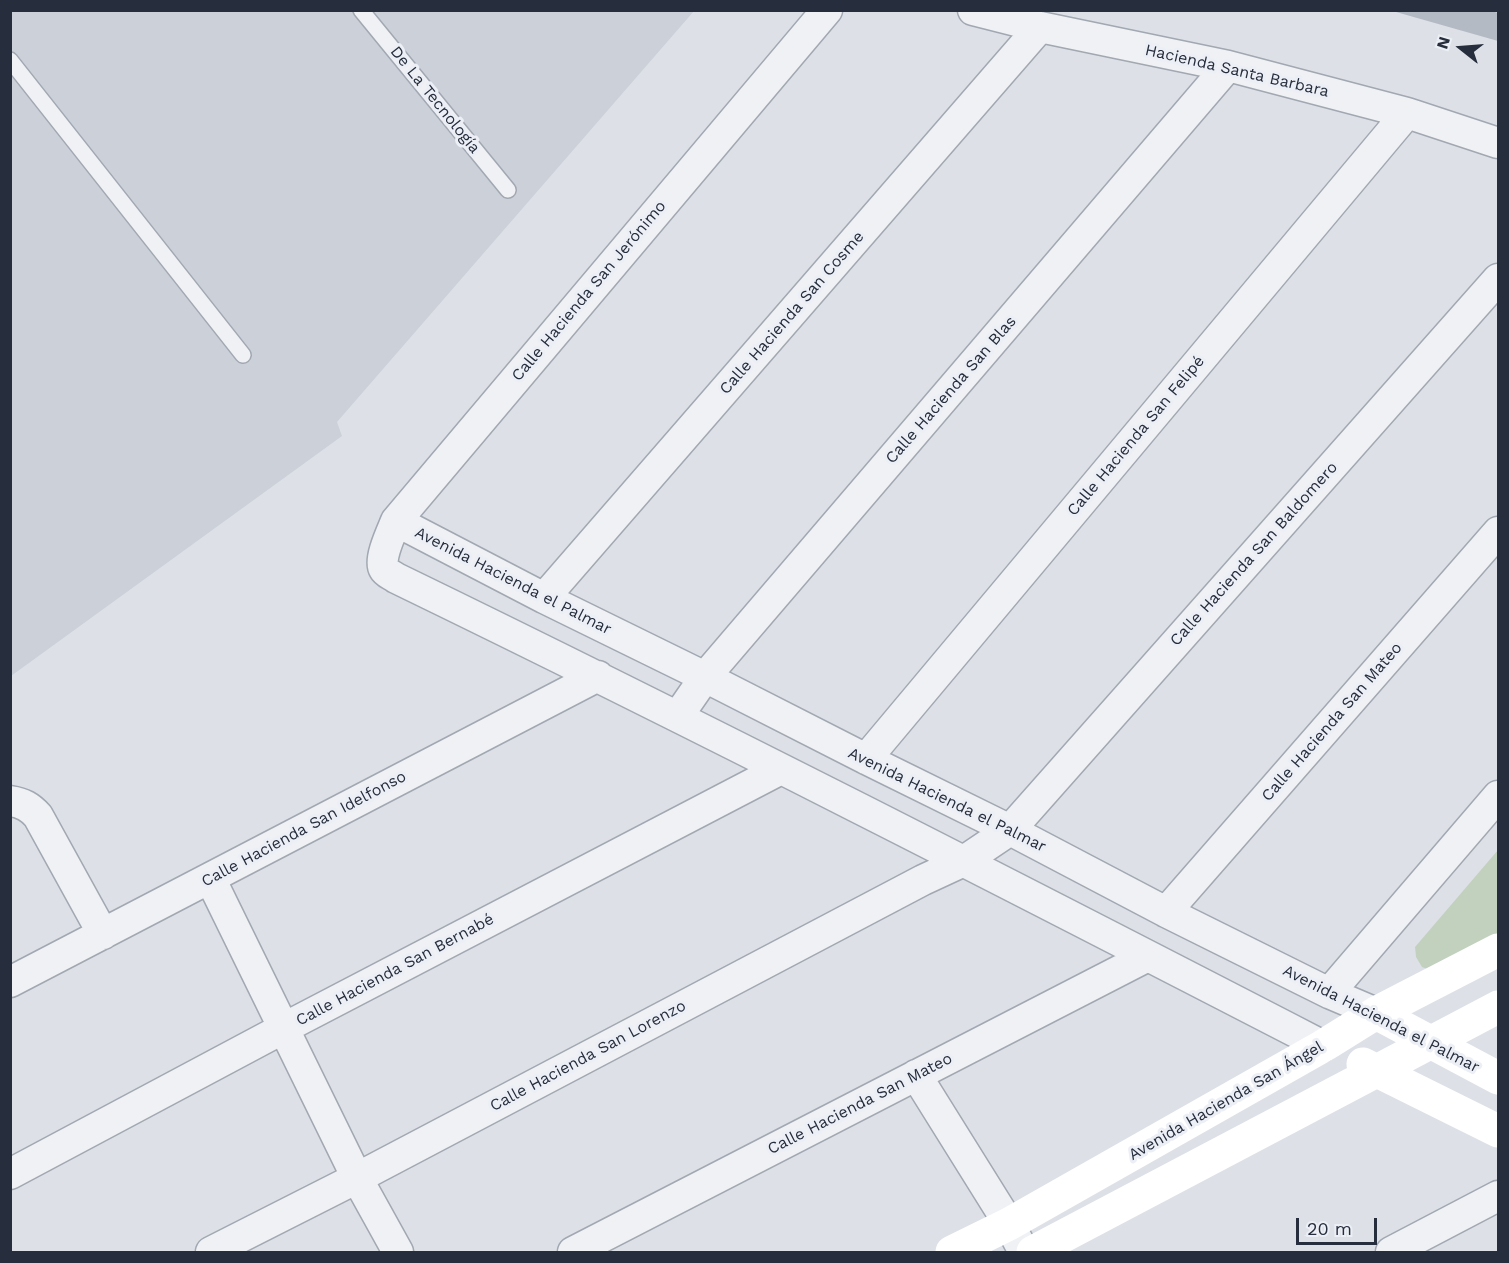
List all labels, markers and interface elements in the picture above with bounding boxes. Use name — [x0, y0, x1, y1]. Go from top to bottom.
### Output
north arrow — [1431, 18, 1491, 78]
text: N — [1432, 34, 1454, 51]
street label: Hacienda Santa Barbara — [1143, 40, 1331, 102]
street label: De La Tecnología — [386, 43, 484, 157]
street label: Calle Hacienda San Jerónimo — [508, 197, 670, 385]
street label: Calle Hacienda San Cosme — [716, 227, 868, 399]
street label: Calle Hacienda San Blas — [882, 312, 1020, 468]
street label: Calle Hacienda San Felipé — [1063, 352, 1209, 520]
street label: Calle Hacienda San Baldomero — [1166, 458, 1342, 650]
street label: Avenida Hacienda el Palmar — [412, 523, 614, 639]
street label: Calle Hacienda San Mateo — [1258, 639, 1406, 805]
street label: Avenida Hacienda el Palmar — [845, 744, 1049, 856]
street label: Calle Hacienda San Idelfonso — [198, 767, 410, 891]
street label: Calle Hacienda San Bernabé — [293, 910, 497, 1030]
street label: Avenida Hacienda el Palmar — [1280, 961, 1482, 1077]
street label: Calle Hacienda San Lorenzo — [487, 996, 689, 1116]
street label: Avenida Hacienda San Ángel — [1125, 1037, 1327, 1165]
street label: Calle Hacienda San Mateo — [765, 1049, 955, 1159]
scale bar — [1299, 1206, 1380, 1244]
text: 20 m — [1307, 1218, 1352, 1239]

